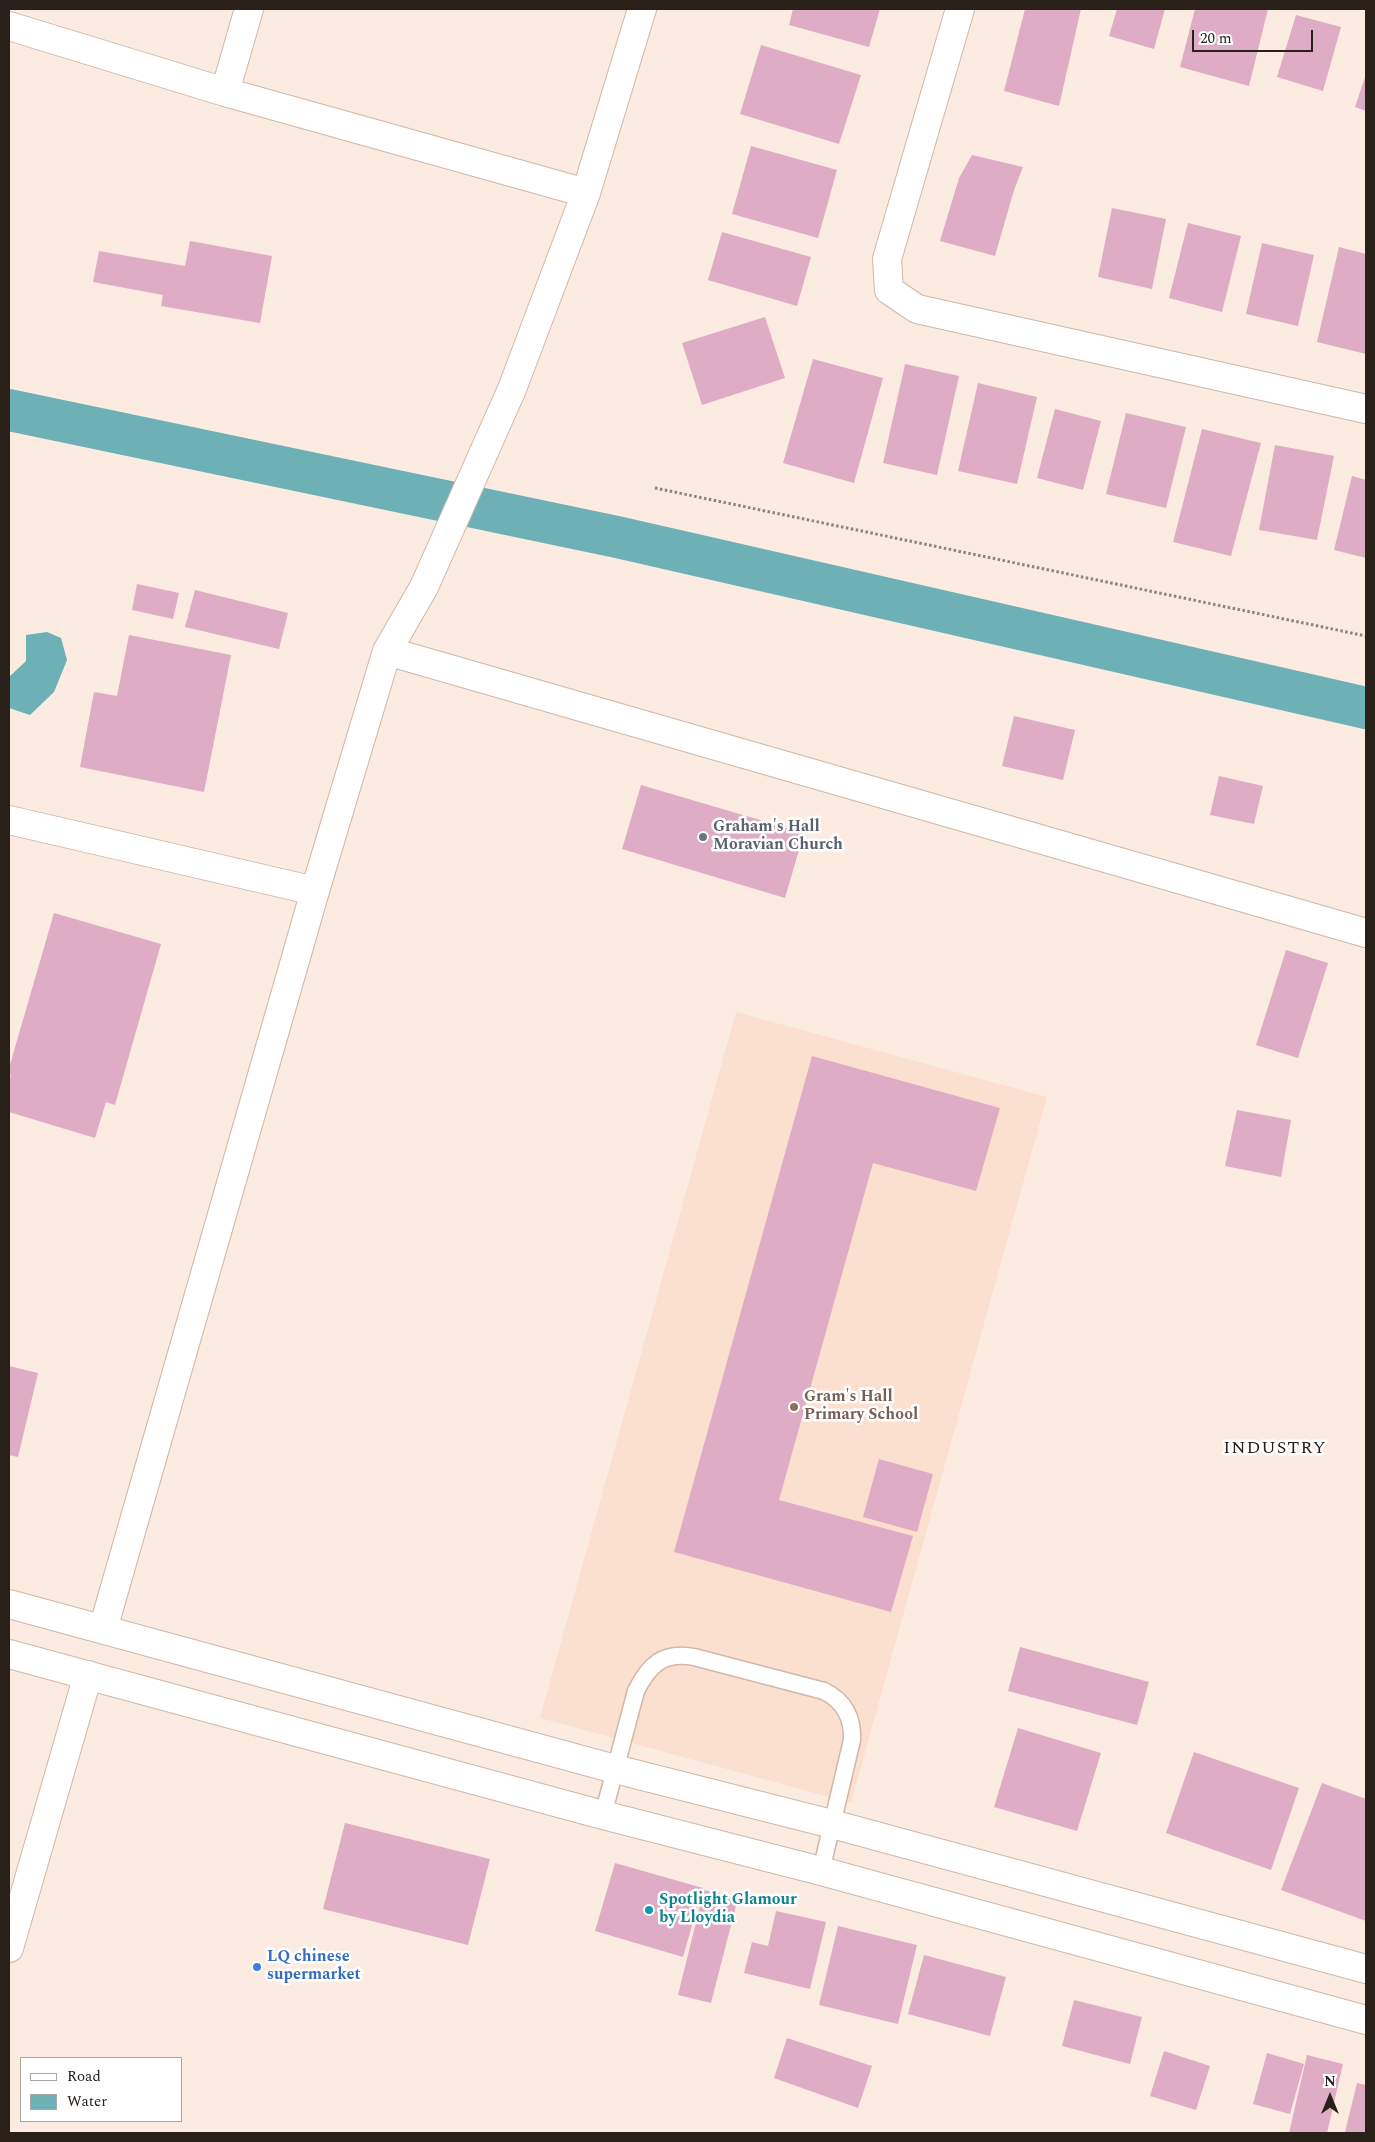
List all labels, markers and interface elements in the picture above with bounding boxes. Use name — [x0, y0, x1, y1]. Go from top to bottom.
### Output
scale bar — [1195, 20, 1316, 52]
text: 20 m — [1200, 27, 1232, 50]
place label: Graham's Hall Moravian Church — [713, 818, 843, 856]
marker: Graham's Hall Moravian Church — [697, 831, 709, 843]
place label: Gram's Hall Primary School — [804, 1388, 918, 1426]
marker: Gram's Hall Primary School — [788, 1401, 800, 1413]
district label: INDUSTRY — [1222, 1438, 1328, 1460]
place label: Spotlight Glamour by Lloydia — [659, 1891, 797, 1929]
marker: Spotlight Glamour by Lloydia — [643, 1904, 655, 1916]
place label: LQ chinese supermarket — [267, 1948, 361, 1986]
marker: LQ chinese supermarket — [251, 1961, 263, 1973]
legend — [20, 2057, 182, 2122]
text: Road — [67, 2065, 101, 2088]
text: N — [1324, 2071, 1336, 2092]
north arrow — [1305, 2072, 1355, 2122]
text: Water — [67, 2090, 107, 2113]

